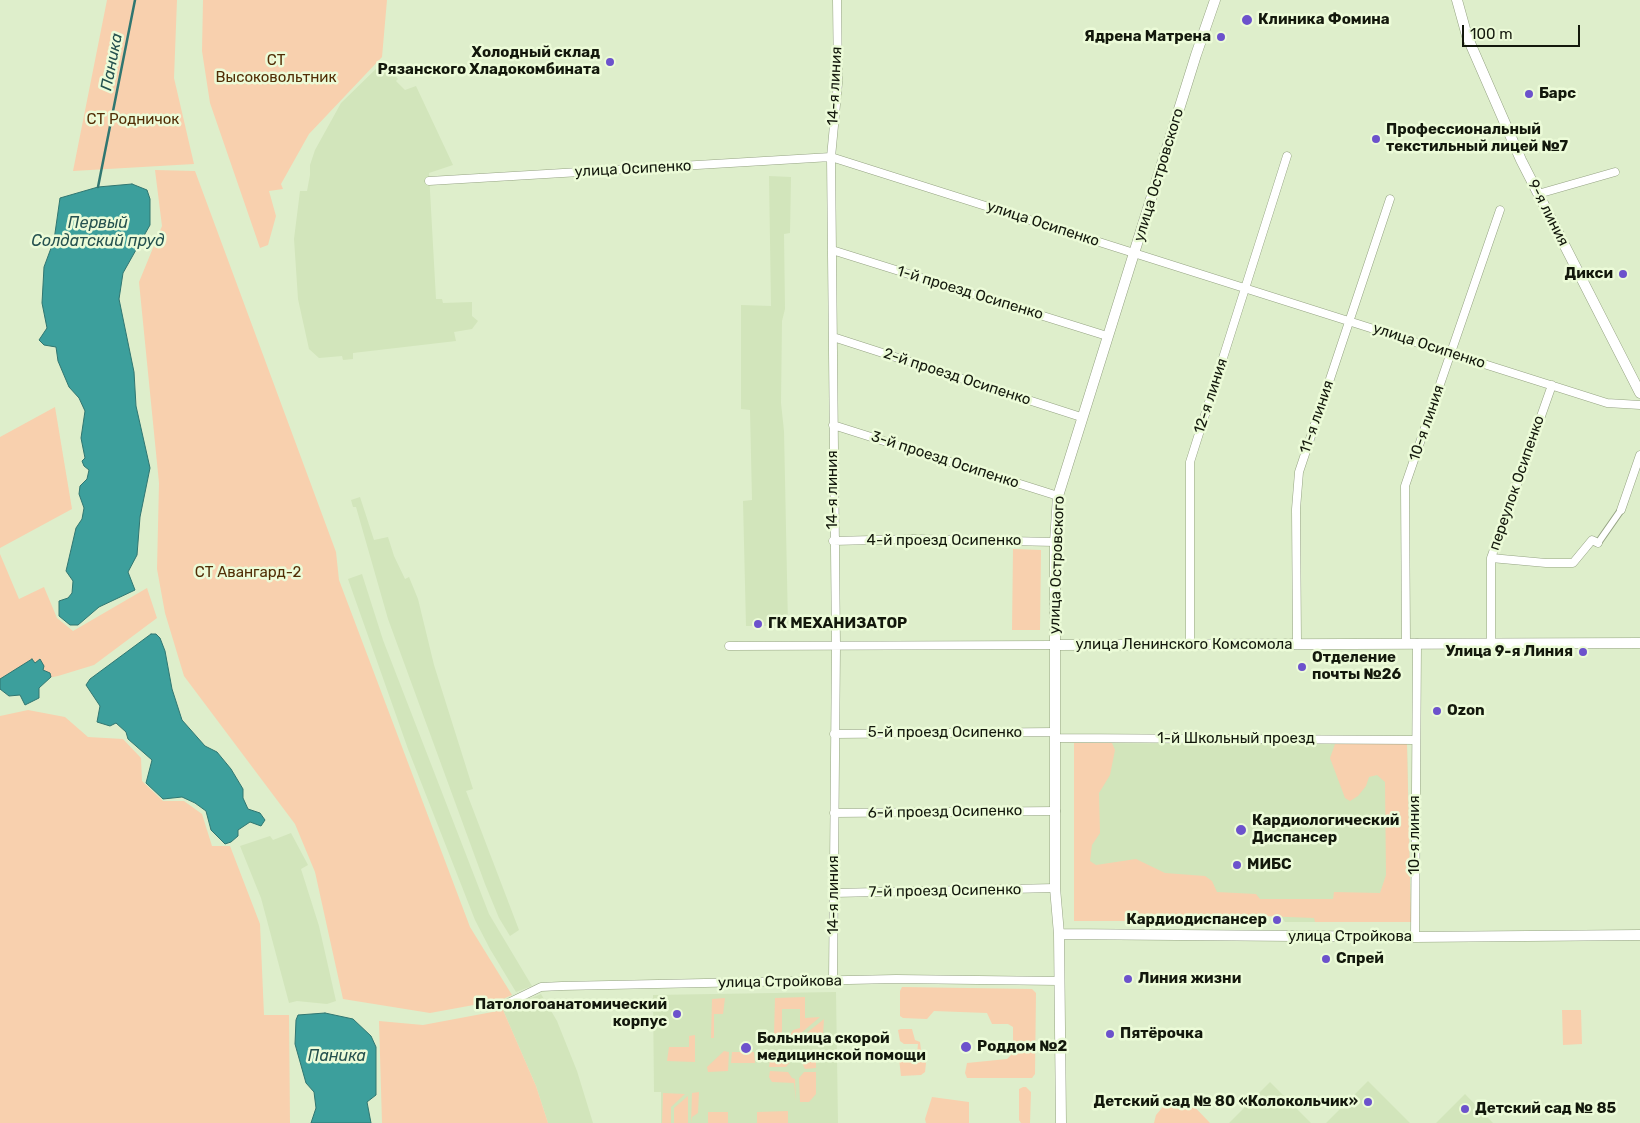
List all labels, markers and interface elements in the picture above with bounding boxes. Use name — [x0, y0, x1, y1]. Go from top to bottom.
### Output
place label: Клиника Фомина — [1258, 11, 1390, 29]
marker: Клиника Фомина — [1240, 13, 1254, 27]
scale bar — [1465, 15, 1582, 47]
text: 100 m — [1470, 25, 1512, 43]
place label: Ядрена Матрена — [1084, 28, 1211, 46]
marker: Ядрена Матрена — [1215, 31, 1227, 43]
water label: Паника — [97, 32, 127, 92]
place label: Холодный склад Рязанского Хладокомбината — [377, 44, 600, 79]
street label: 14-я линия — [824, 46, 846, 126]
park label: СТ Высоковольтник — [216, 52, 336, 87]
marker: Холодный склад Рязанского Хладокомбината — [604, 56, 616, 68]
place label: Барс — [1539, 85, 1576, 103]
marker: Барс — [1523, 88, 1535, 100]
street label: улица Островского — [1130, 106, 1188, 244]
park label: СТ Родничок — [87, 111, 179, 129]
place label: Профессиональный текстильный лицей №7 — [1386, 121, 1568, 156]
marker: Профессиональный текстильный лицей №7 — [1370, 133, 1382, 145]
street label: улица Осипенко — [574, 157, 692, 181]
street label: 9-я линия — [1524, 177, 1572, 249]
street label: улица Осипенко — [985, 197, 1101, 251]
water label: Первый Солдатский пруд — [31, 213, 165, 251]
street label: 1-й проезд Осипенко — [895, 262, 1045, 324]
place label: Дикси — [1565, 265, 1613, 283]
marker: Дикси — [1617, 268, 1629, 280]
street label: улица Осипенко — [1371, 319, 1487, 373]
street label: 2-й проезд Осипенко — [881, 345, 1033, 409]
street label: 12-я линия — [1190, 356, 1232, 436]
street label: 11-я линия — [1296, 378, 1338, 456]
street label: 10-я линия — [1406, 383, 1448, 463]
street label: переулок Осипенко — [1485, 413, 1549, 553]
street label: 3-й проезд Осипенко — [869, 428, 1021, 492]
street label: 14-я линия — [824, 450, 842, 530]
street label: улица Островского — [1046, 496, 1068, 634]
street label: 4-й проезд Осипенко — [867, 532, 1021, 550]
park label: СТ Авангард-2 — [195, 564, 301, 582]
place label: ГК МЕХАНИЗАТОР — [768, 615, 907, 633]
marker: ГК МЕХАНИЗАТОР — [752, 618, 764, 630]
street label: улица Ленинского Комсомола — [1076, 636, 1292, 654]
place label: Улица 9-я Линия — [1446, 643, 1573, 661]
marker: Улица 9-я Линия — [1577, 646, 1589, 658]
place label: Отделение почты №26 — [1312, 649, 1401, 684]
marker: Отделение почты №26 — [1296, 661, 1308, 673]
place label: Ozon — [1447, 702, 1485, 720]
marker: Ozon — [1431, 705, 1443, 717]
street label: 5-й проезд Осипенко — [868, 724, 1022, 742]
street label: 1-й Школьный проезд — [1157, 730, 1315, 748]
street label: 10-я линия — [1406, 795, 1424, 875]
street label: 6-й проезд Осипенко — [868, 802, 1022, 822]
place label: Кардиологический Диспансер — [1252, 812, 1399, 847]
marker: Кардиологический Диспансер — [1234, 823, 1248, 837]
street label: 14-я линия — [825, 855, 843, 935]
place label: МИБС — [1247, 856, 1291, 874]
marker: МИБС — [1231, 859, 1243, 871]
street label: 7-й проезд Осипенко — [869, 881, 1021, 901]
place label: Кардиодиспансер — [1126, 911, 1267, 929]
marker: Кардиодиспансер — [1271, 914, 1283, 926]
street label: улица Стройкова — [1288, 928, 1412, 946]
place label: Спрей — [1336, 950, 1384, 968]
marker: Спрей — [1320, 953, 1332, 965]
place label: Линия жизни — [1138, 970, 1241, 988]
street label: улица Стройкова — [718, 972, 842, 992]
marker: Линия жизни — [1122, 973, 1134, 985]
place label: Патологоанатомический корпус — [475, 996, 667, 1031]
marker: Патологоанатомический корпус — [671, 1008, 683, 1020]
place label: Пятёрочка — [1120, 1025, 1203, 1043]
marker: Пятёрочка — [1104, 1028, 1116, 1040]
place label: Больница скорой медицинской помощи — [757, 1030, 926, 1065]
place label: Роддом №2 — [977, 1038, 1067, 1056]
marker: Роддом №2 — [959, 1040, 973, 1054]
marker: Больница скорой медицинской помощи — [739, 1041, 753, 1055]
water label: Паника — [308, 1046, 366, 1066]
place label: Детский сад № 80 «Колокольчик» — [1093, 1093, 1358, 1111]
marker: Детский сад № 80 «Колокольчик» — [1362, 1096, 1374, 1108]
place label: Детский сад № 85 — [1475, 1100, 1616, 1118]
marker: Детский сад № 85 — [1459, 1103, 1471, 1115]

